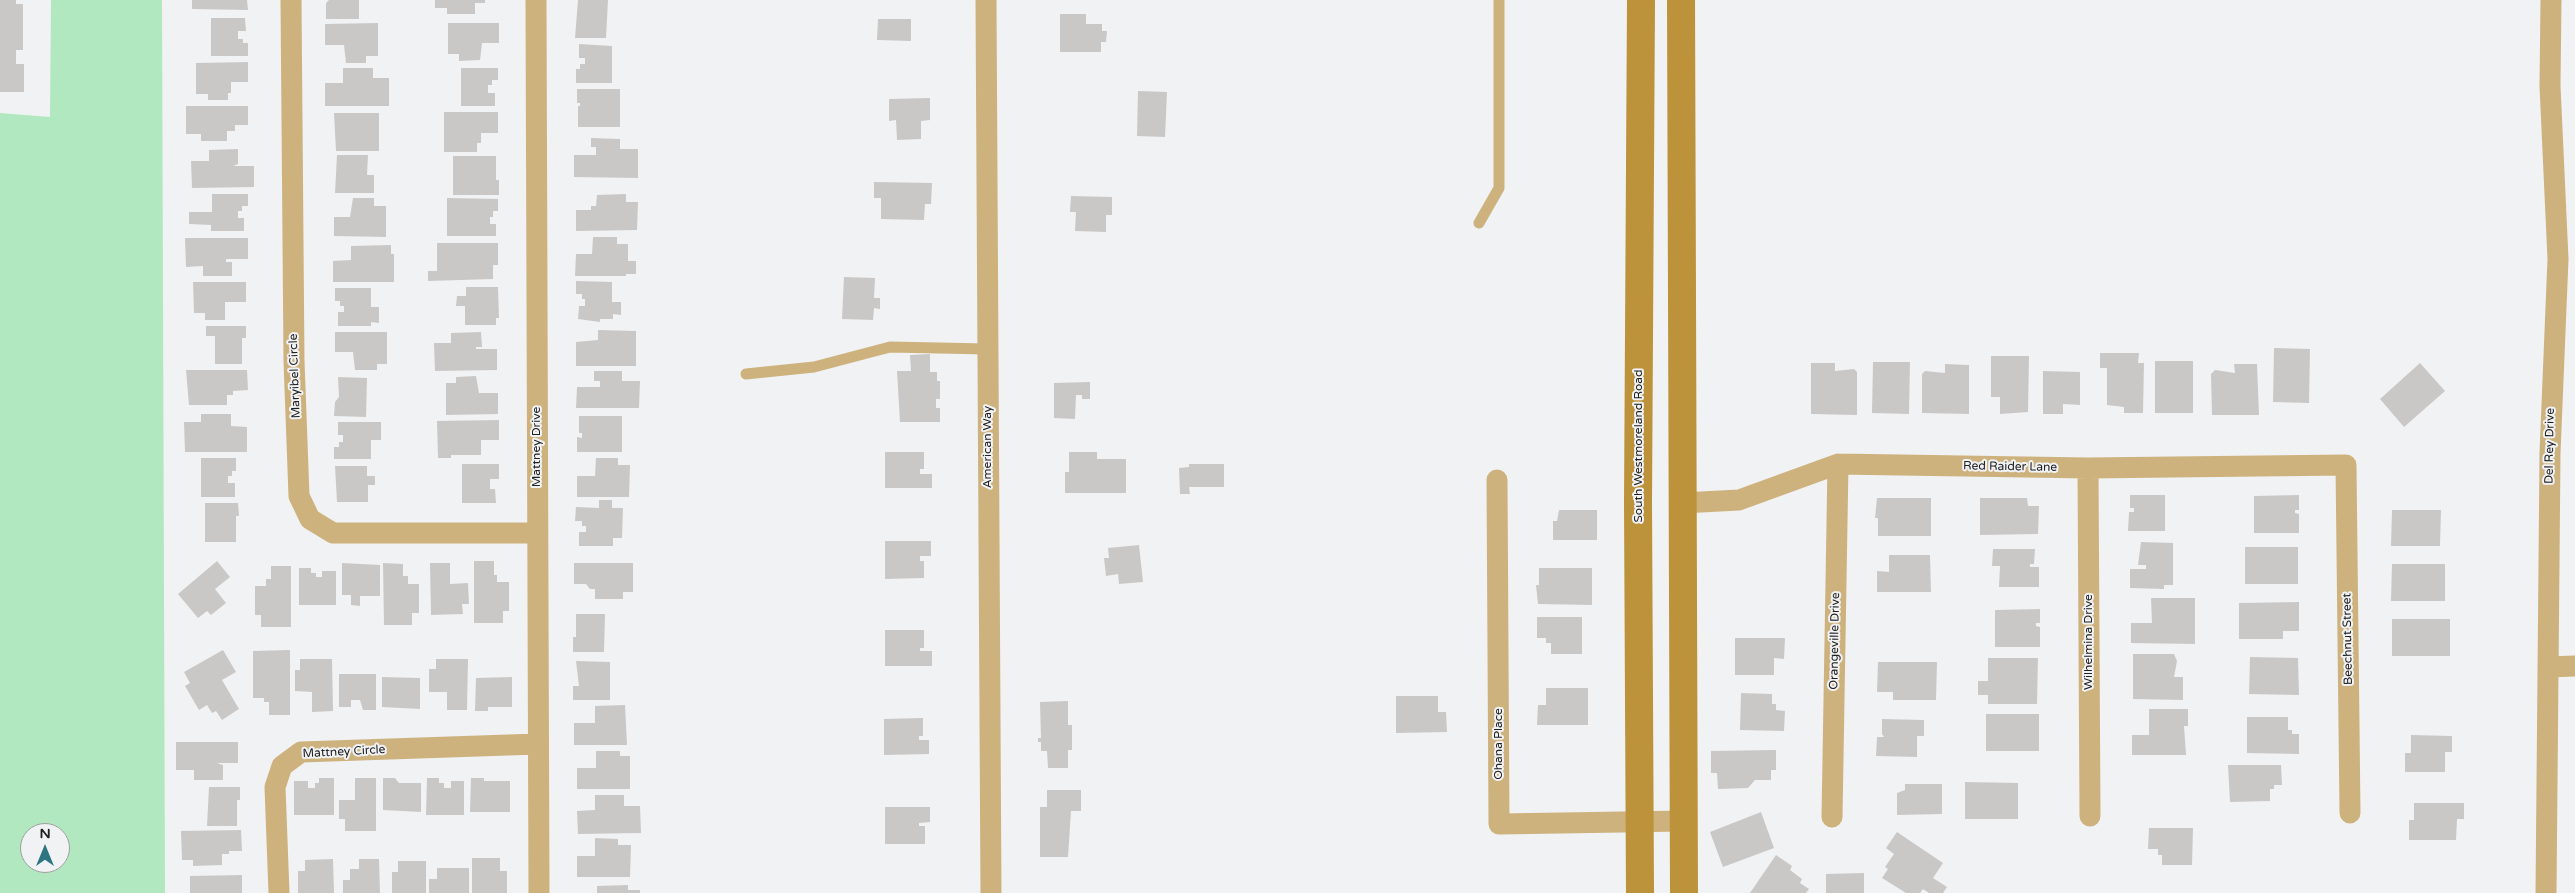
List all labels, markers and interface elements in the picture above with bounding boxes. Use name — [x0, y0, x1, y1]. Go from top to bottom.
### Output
street label: Maryibel Circle — [286, 333, 304, 419]
street label: South Westmoreland Road — [1632, 369, 1646, 523]
street label: American Way — [981, 406, 995, 488]
street label: Mattney Drive — [530, 407, 544, 487]
street label: Del Rey Drive — [2542, 408, 2558, 484]
street label: Red Raider Lane — [1963, 459, 2057, 475]
street label: Orangeville Drive — [1827, 592, 1843, 690]
street label: Beechnut Street — [2340, 593, 2356, 685]
street label: Wilhelmina Drive — [2082, 594, 2096, 690]
street label: Ohana Place — [1492, 708, 1506, 780]
street label: Mattney Circle — [302, 743, 386, 761]
north arrow — [20, 823, 70, 873]
text: N — [39, 825, 51, 842]

